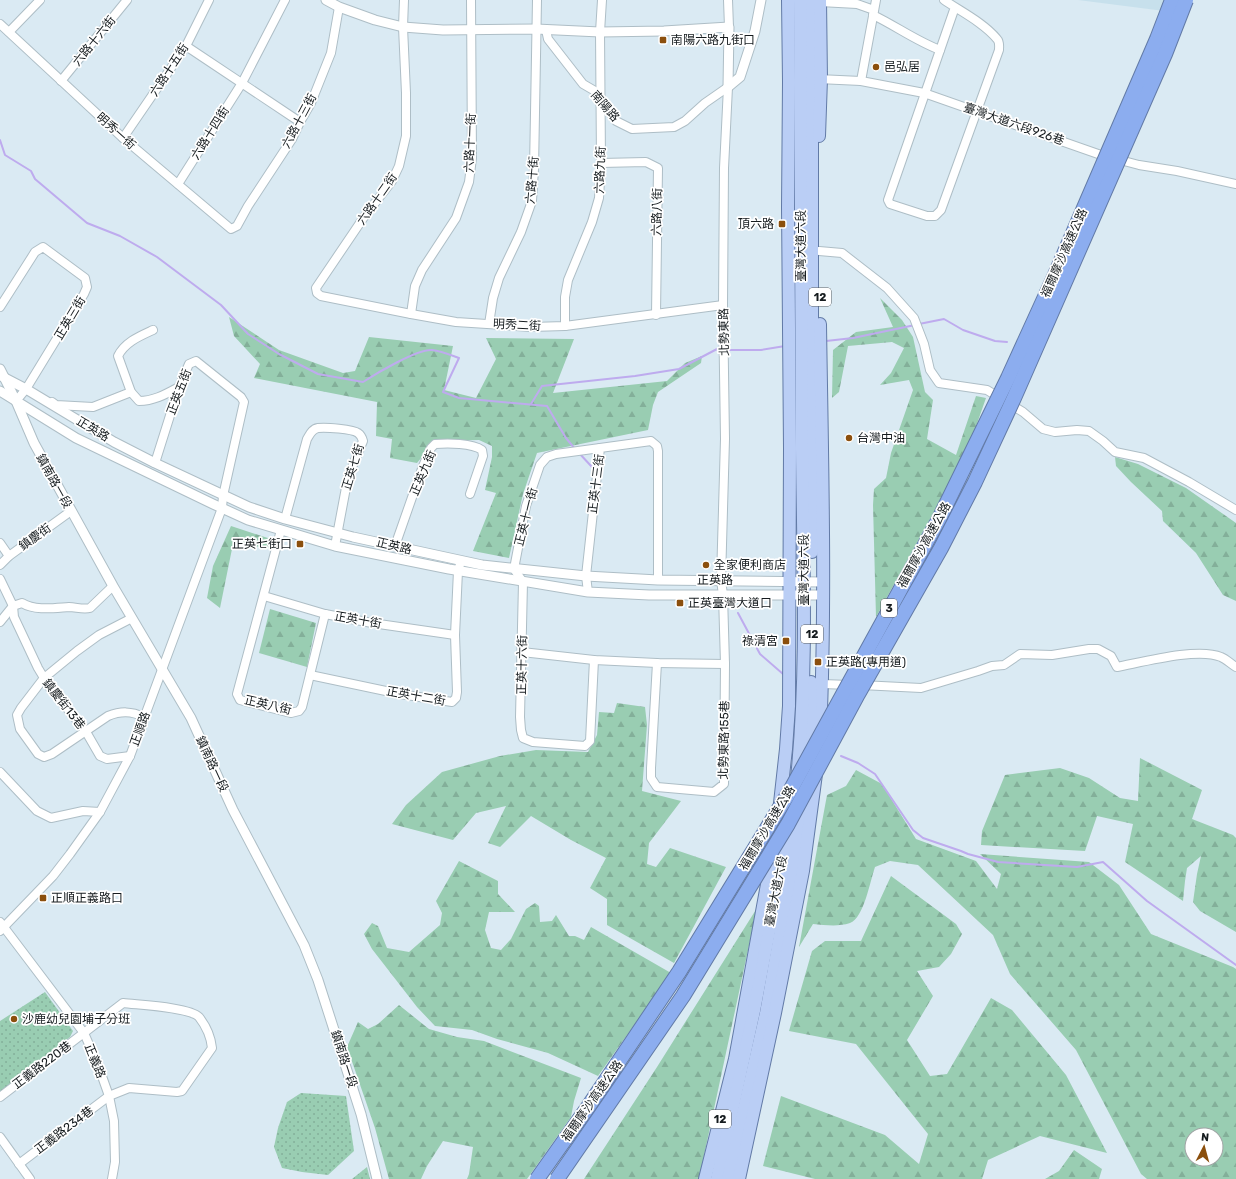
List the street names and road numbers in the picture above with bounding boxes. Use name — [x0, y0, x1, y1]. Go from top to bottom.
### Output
street label: 六路十六街 — [70, 13, 118, 69]
street label: 六路十五街 — [147, 41, 191, 99]
street label: 南陽路 — [588, 88, 622, 124]
street label: 六路十三街 — [279, 91, 319, 151]
street label: 臺灣大道六段926巷 — [962, 100, 1066, 148]
street label: 六路十四街 — [188, 104, 232, 162]
street label: 明秀一街 — [93, 110, 139, 152]
street label: 六路十一街 — [462, 113, 478, 173]
street label: 六路九街 — [592, 146, 608, 194]
street label: 六路十街 — [523, 155, 541, 205]
street label: 六路十二街 — [354, 170, 400, 228]
street label: 六路八街 — [650, 188, 664, 236]
street label: 福爾摩沙高速公路 — [1038, 206, 1090, 300]
street label: 臺灣大道六段 — [794, 210, 808, 282]
road number: 12 — [809, 288, 831, 306]
street label: 正英三街 — [52, 294, 88, 342]
street label: 北勢東路 — [717, 308, 731, 356]
street label: 明秀二街 — [493, 317, 541, 333]
street label: 正英五街 — [164, 367, 194, 417]
street label: 正英路 — [74, 414, 112, 444]
street label: 正英七街 — [339, 442, 367, 492]
street label: 正英九街 — [407, 448, 439, 498]
street label: 鎮南路一段 — [33, 451, 75, 511]
street label: 正英十三街 — [585, 453, 607, 515]
street label: 正英十一街 — [512, 486, 540, 548]
street label: 福爾摩沙高速公路 — [895, 500, 953, 590]
street label: 鎮慶街 — [16, 521, 54, 553]
street label: 臺灣大道六段 — [797, 534, 811, 606]
street label: 正英路 — [375, 535, 413, 557]
street label: 正英路 — [697, 573, 733, 587]
road number: 3 — [881, 599, 897, 617]
street label: 正英十街 — [333, 609, 383, 631]
road number: 12 — [801, 625, 823, 643]
street label: 正英十六街 — [514, 635, 530, 695]
street label: 鎮慶街13巷 — [40, 676, 88, 732]
street label: 正英十二街 — [385, 684, 447, 708]
street label: 正英八街 — [243, 693, 293, 717]
street label: 北勢東路155巷 — [716, 700, 732, 780]
street label: 正順路 — [127, 710, 153, 748]
street label: 鎮南路一段 — [193, 734, 231, 794]
street label: 福爾摩沙高速公路 — [736, 783, 798, 873]
street label: 臺灣大道六段 — [762, 854, 790, 928]
street label: 鎮南路一段 — [328, 1028, 360, 1090]
street label: 正義路220巷 — [10, 1038, 74, 1092]
street label: 正義路 — [82, 1042, 108, 1080]
street label: 福爾摩沙高速公路 — [559, 1058, 625, 1144]
street label: 正義路234巷 — [32, 1103, 96, 1157]
road number: 12 — [709, 1110, 731, 1128]

